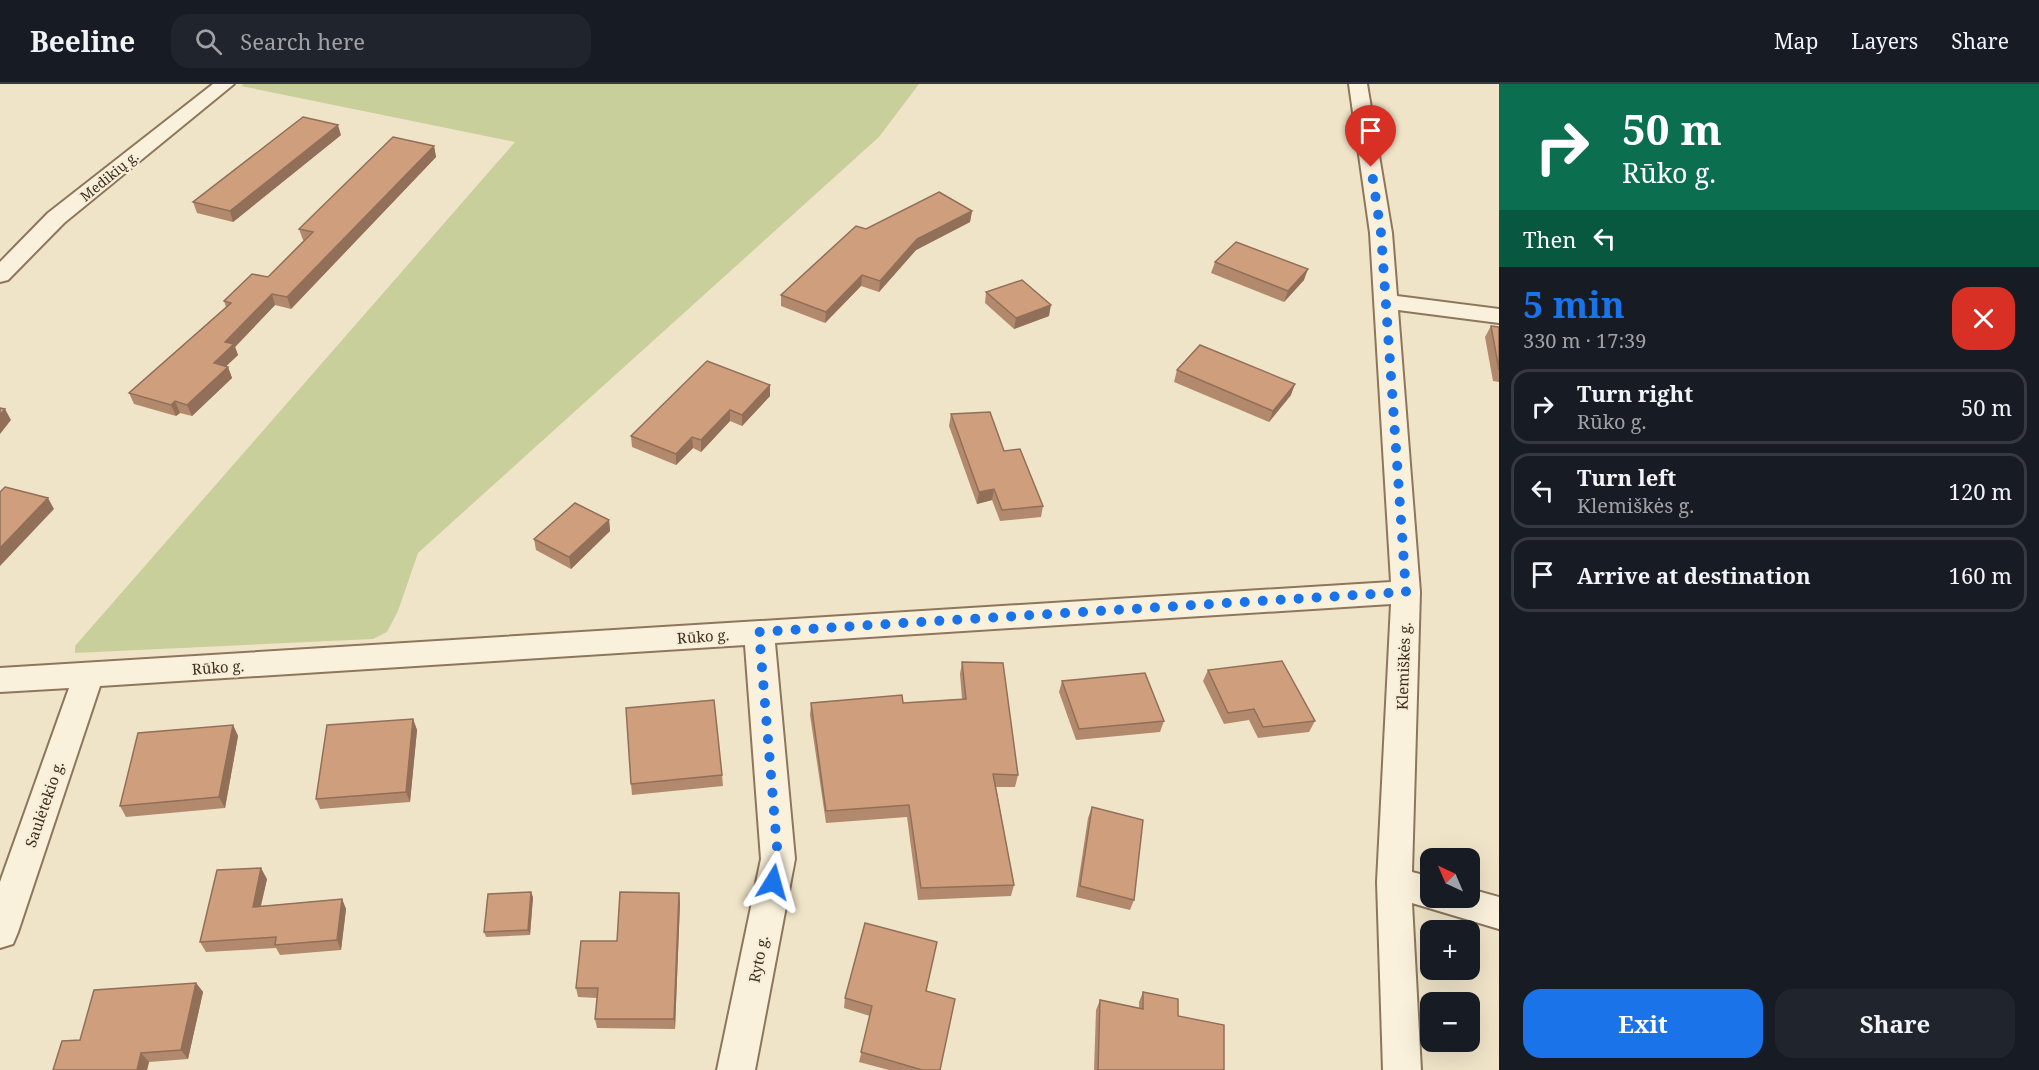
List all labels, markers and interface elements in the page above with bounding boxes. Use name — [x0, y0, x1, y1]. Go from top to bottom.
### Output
search box — [171, 14, 591, 68]
text: Beeline — [30, 22, 135, 60]
icon: search — [192, 25, 225, 58]
text: Search here — [240, 26, 365, 56]
text: Map — [1774, 27, 1818, 55]
text: Layers — [1851, 27, 1918, 55]
text: Share — [1951, 27, 2009, 55]
text: 50 m — [1622, 100, 1722, 157]
pin — [1345, 105, 1396, 167]
icon: right — [1523, 108, 1601, 186]
icon: arrive — [1354, 114, 1387, 147]
street label: Medikių g. — [76, 147, 142, 205]
text: Rūko g. — [1622, 154, 1716, 191]
icon: left — [1588, 222, 1621, 255]
text: Then — [1523, 224, 1576, 254]
text: 5 min — [1523, 280, 1625, 329]
button: close — [1952, 287, 2015, 350]
text: 330 m · 17:39 — [1523, 327, 1646, 354]
text: Turn right — [1577, 378, 1693, 408]
icon: right — [1526, 390, 1559, 423]
text: 50 m — [1961, 392, 2012, 422]
text: Rūko g. — [1577, 408, 1647, 435]
text: Turn left — [1577, 462, 1676, 492]
icon: left — [1526, 474, 1559, 507]
text: 120 m — [1949, 476, 2012, 506]
text: Klemiškės g. — [1577, 492, 1694, 519]
icon: arrive — [1526, 558, 1559, 591]
text: Arrive at destination — [1577, 560, 1811, 590]
text: 160 m — [1949, 560, 2012, 590]
street label: Klemiškės g. — [1391, 622, 1415, 710]
street label: Rūko g. — [676, 624, 730, 648]
street label: Rūko g. — [191, 655, 245, 679]
street label: Saulėtekio g. — [20, 758, 68, 850]
north arrow — [1420, 848, 1480, 908]
map controls — [1420, 848, 1480, 1052]
position arrow — [741, 850, 805, 914]
button: + — [1420, 920, 1480, 980]
street label: Ryto g. — [744, 934, 772, 984]
button: Exit — [1523, 989, 1763, 1058]
button: Share — [1775, 989, 2015, 1058]
button: − — [1420, 992, 1480, 1052]

